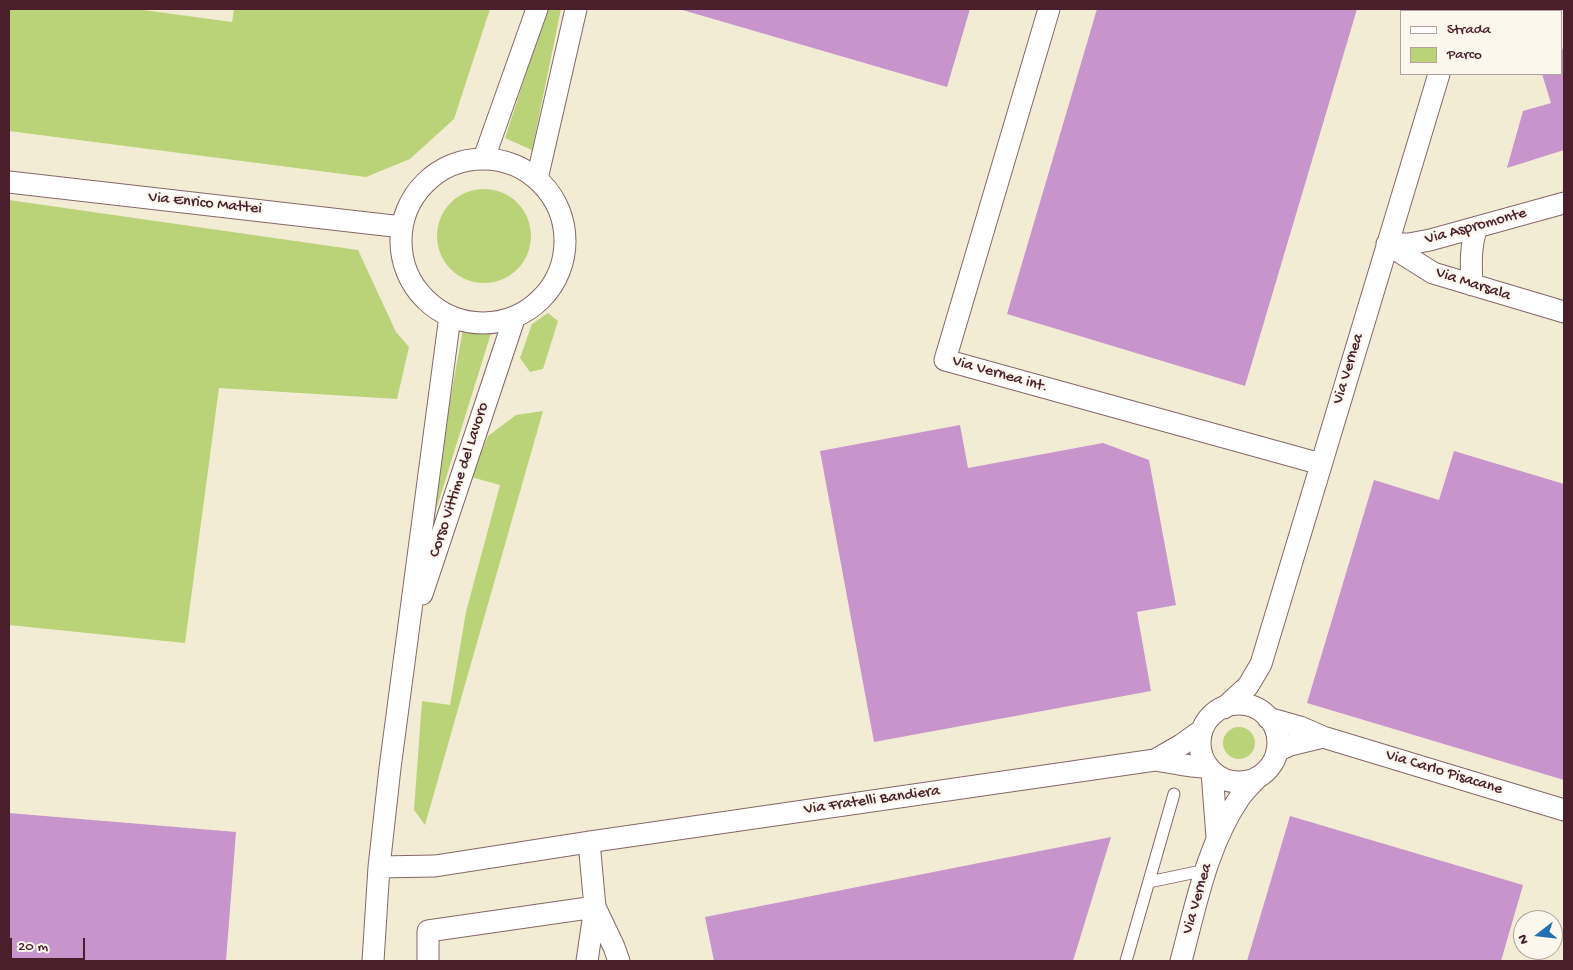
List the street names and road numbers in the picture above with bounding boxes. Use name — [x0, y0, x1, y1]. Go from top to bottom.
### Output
street label: Via Enrico Mattei — [147, 188, 263, 220]
street label: Via Aspromonte — [1423, 204, 1529, 250]
street label: Via Marsala — [1433, 264, 1513, 306]
street label: Via Vernea — [1329, 331, 1369, 407]
street label: Via Vernea int. — [950, 352, 1050, 398]
street label: Corso Vittime del Lavoro — [426, 400, 494, 560]
street label: Via Carlo Pisacane — [1383, 746, 1505, 800]
street label: Via Fratelli Bandiera — [803, 782, 941, 820]
street label: Via Vernea — [1179, 861, 1217, 937]

